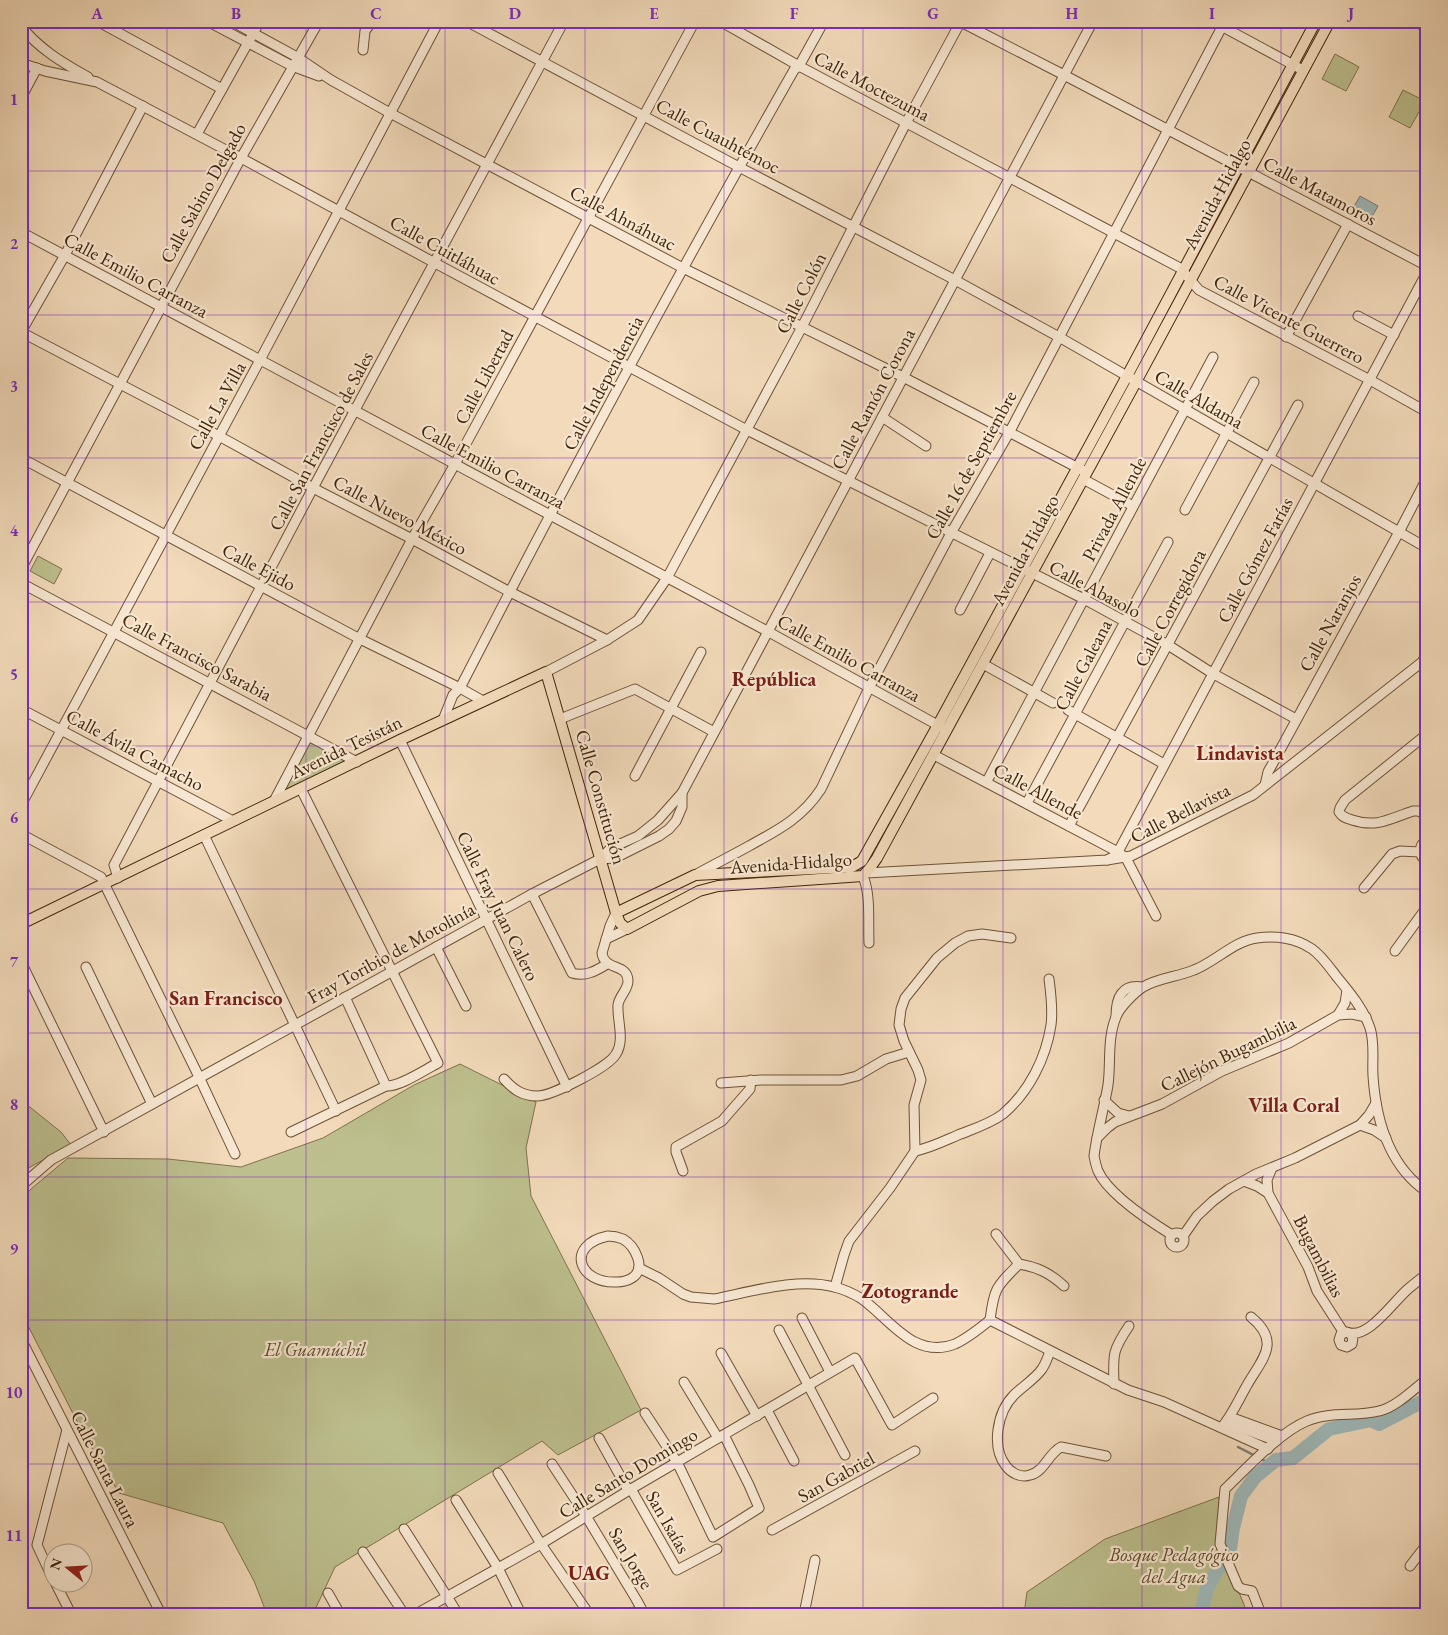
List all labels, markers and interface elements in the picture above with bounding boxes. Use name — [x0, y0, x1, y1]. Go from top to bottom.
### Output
text: A — [90, 3, 103, 24]
text: B — [231, 3, 241, 24]
text: C — [370, 3, 382, 24]
text: D — [509, 3, 521, 24]
text: E — [649, 3, 659, 24]
text: F — [790, 3, 799, 24]
text: G — [927, 3, 939, 24]
text: H — [1066, 3, 1079, 24]
text: I — [1209, 3, 1215, 24]
text: J — [1346, 3, 1354, 24]
street label: Calle Moctezuma — [810, 45, 935, 127]
text: 1 — [10, 89, 18, 110]
street label: Calle Cuauhtémoc — [651, 93, 785, 179]
street label: Calle Sabino Delgado — [154, 118, 252, 268]
street label: Avenida Hidalgo — [1177, 134, 1257, 255]
street label: Calle Matamoros — [1259, 151, 1381, 231]
street label: Calle Ahnáhuac — [565, 179, 681, 257]
street label: Calle Cuitláhuac — [385, 209, 505, 291]
street label: Calle Emilio Carranza — [59, 226, 213, 324]
text: 2 — [10, 233, 19, 254]
street label: Calle Colón — [770, 248, 832, 338]
street label: Calle Vicente Guerrero — [1209, 269, 1369, 369]
street label: Calle Independencia — [557, 311, 649, 455]
street label: Calle Ramón Corona — [825, 324, 921, 474]
street label: Calle Libertad — [449, 325, 520, 429]
street label: Calle San Francisco de Sales — [263, 347, 379, 535]
street label: Calle La Villa — [182, 357, 252, 455]
street label: Calle Aldama — [1150, 364, 1248, 435]
text: 3 — [10, 376, 18, 397]
street label: Calle 16 de Septiembre — [920, 386, 1022, 544]
street label: Calle Emilio Carranza — [416, 417, 570, 515]
street label: Privada Allende — [1076, 452, 1152, 566]
street label: Calle Nuevo México — [329, 469, 471, 561]
street label: Avenida Hidalgo — [985, 490, 1065, 611]
street label: Calle Gómez Farías — [1211, 493, 1299, 627]
text: 4 — [10, 520, 19, 541]
street label: Calle Ejido — [218, 537, 300, 597]
street label: Calle Corregidora — [1128, 544, 1212, 671]
street label: Calle Abasolo — [1045, 554, 1145, 624]
street label: Calle Naranjos — [1293, 570, 1367, 676]
street label: Calle Francisco Sarabia — [118, 607, 277, 707]
street label: Calle Emilio Carranza — [773, 608, 925, 708]
street label: Calle Galeana — [1048, 615, 1118, 715]
text: 5 — [10, 664, 18, 685]
district label: República — [732, 666, 816, 692]
street label: Calle Ávila Camacho — [62, 703, 208, 797]
street label: Avenida Tesistán — [285, 709, 406, 785]
street label: Calle Constitución — [570, 727, 632, 867]
district label: Lindavista — [1196, 740, 1284, 766]
street label: Calle Allende — [989, 757, 1087, 825]
street label: Calle Bellavista — [1126, 777, 1235, 849]
text: 6 — [10, 807, 19, 828]
street label: Calle Fray Juan Calero — [451, 827, 545, 985]
street label: Avenida Hidalgo — [728, 846, 853, 880]
street label: Fray Toribio de Motolinía — [303, 896, 480, 1009]
text: 7 — [10, 951, 19, 972]
district label: San Francisco — [169, 985, 283, 1011]
street label: Callejón Bugambilia — [1156, 1010, 1300, 1098]
district label: Villa Coral — [1248, 1092, 1340, 1118]
text: 8 — [10, 1094, 18, 1115]
street label: Bugambilias — [1288, 1211, 1350, 1301]
text: 9 — [10, 1238, 19, 1259]
district label: Zotogrande — [862, 1278, 958, 1304]
park label: El Guamúchil — [263, 1337, 366, 1362]
text: 10 — [6, 1382, 23, 1403]
street label: Calle Santa Laura — [65, 1406, 145, 1532]
street label: Calle Santo Domingo — [554, 1422, 702, 1524]
street label: San Gabriel — [793, 1445, 879, 1508]
street label: San Isaías — [640, 1486, 696, 1558]
street label: San Jorge — [603, 1522, 659, 1594]
text: 11 — [6, 1525, 22, 1546]
north arrow — [42, 1542, 92, 1592]
park label: Bosque Pedagógico del Agua — [1108, 1542, 1239, 1589]
text: N — [45, 1555, 66, 1572]
district label: UAG — [568, 1560, 610, 1586]

